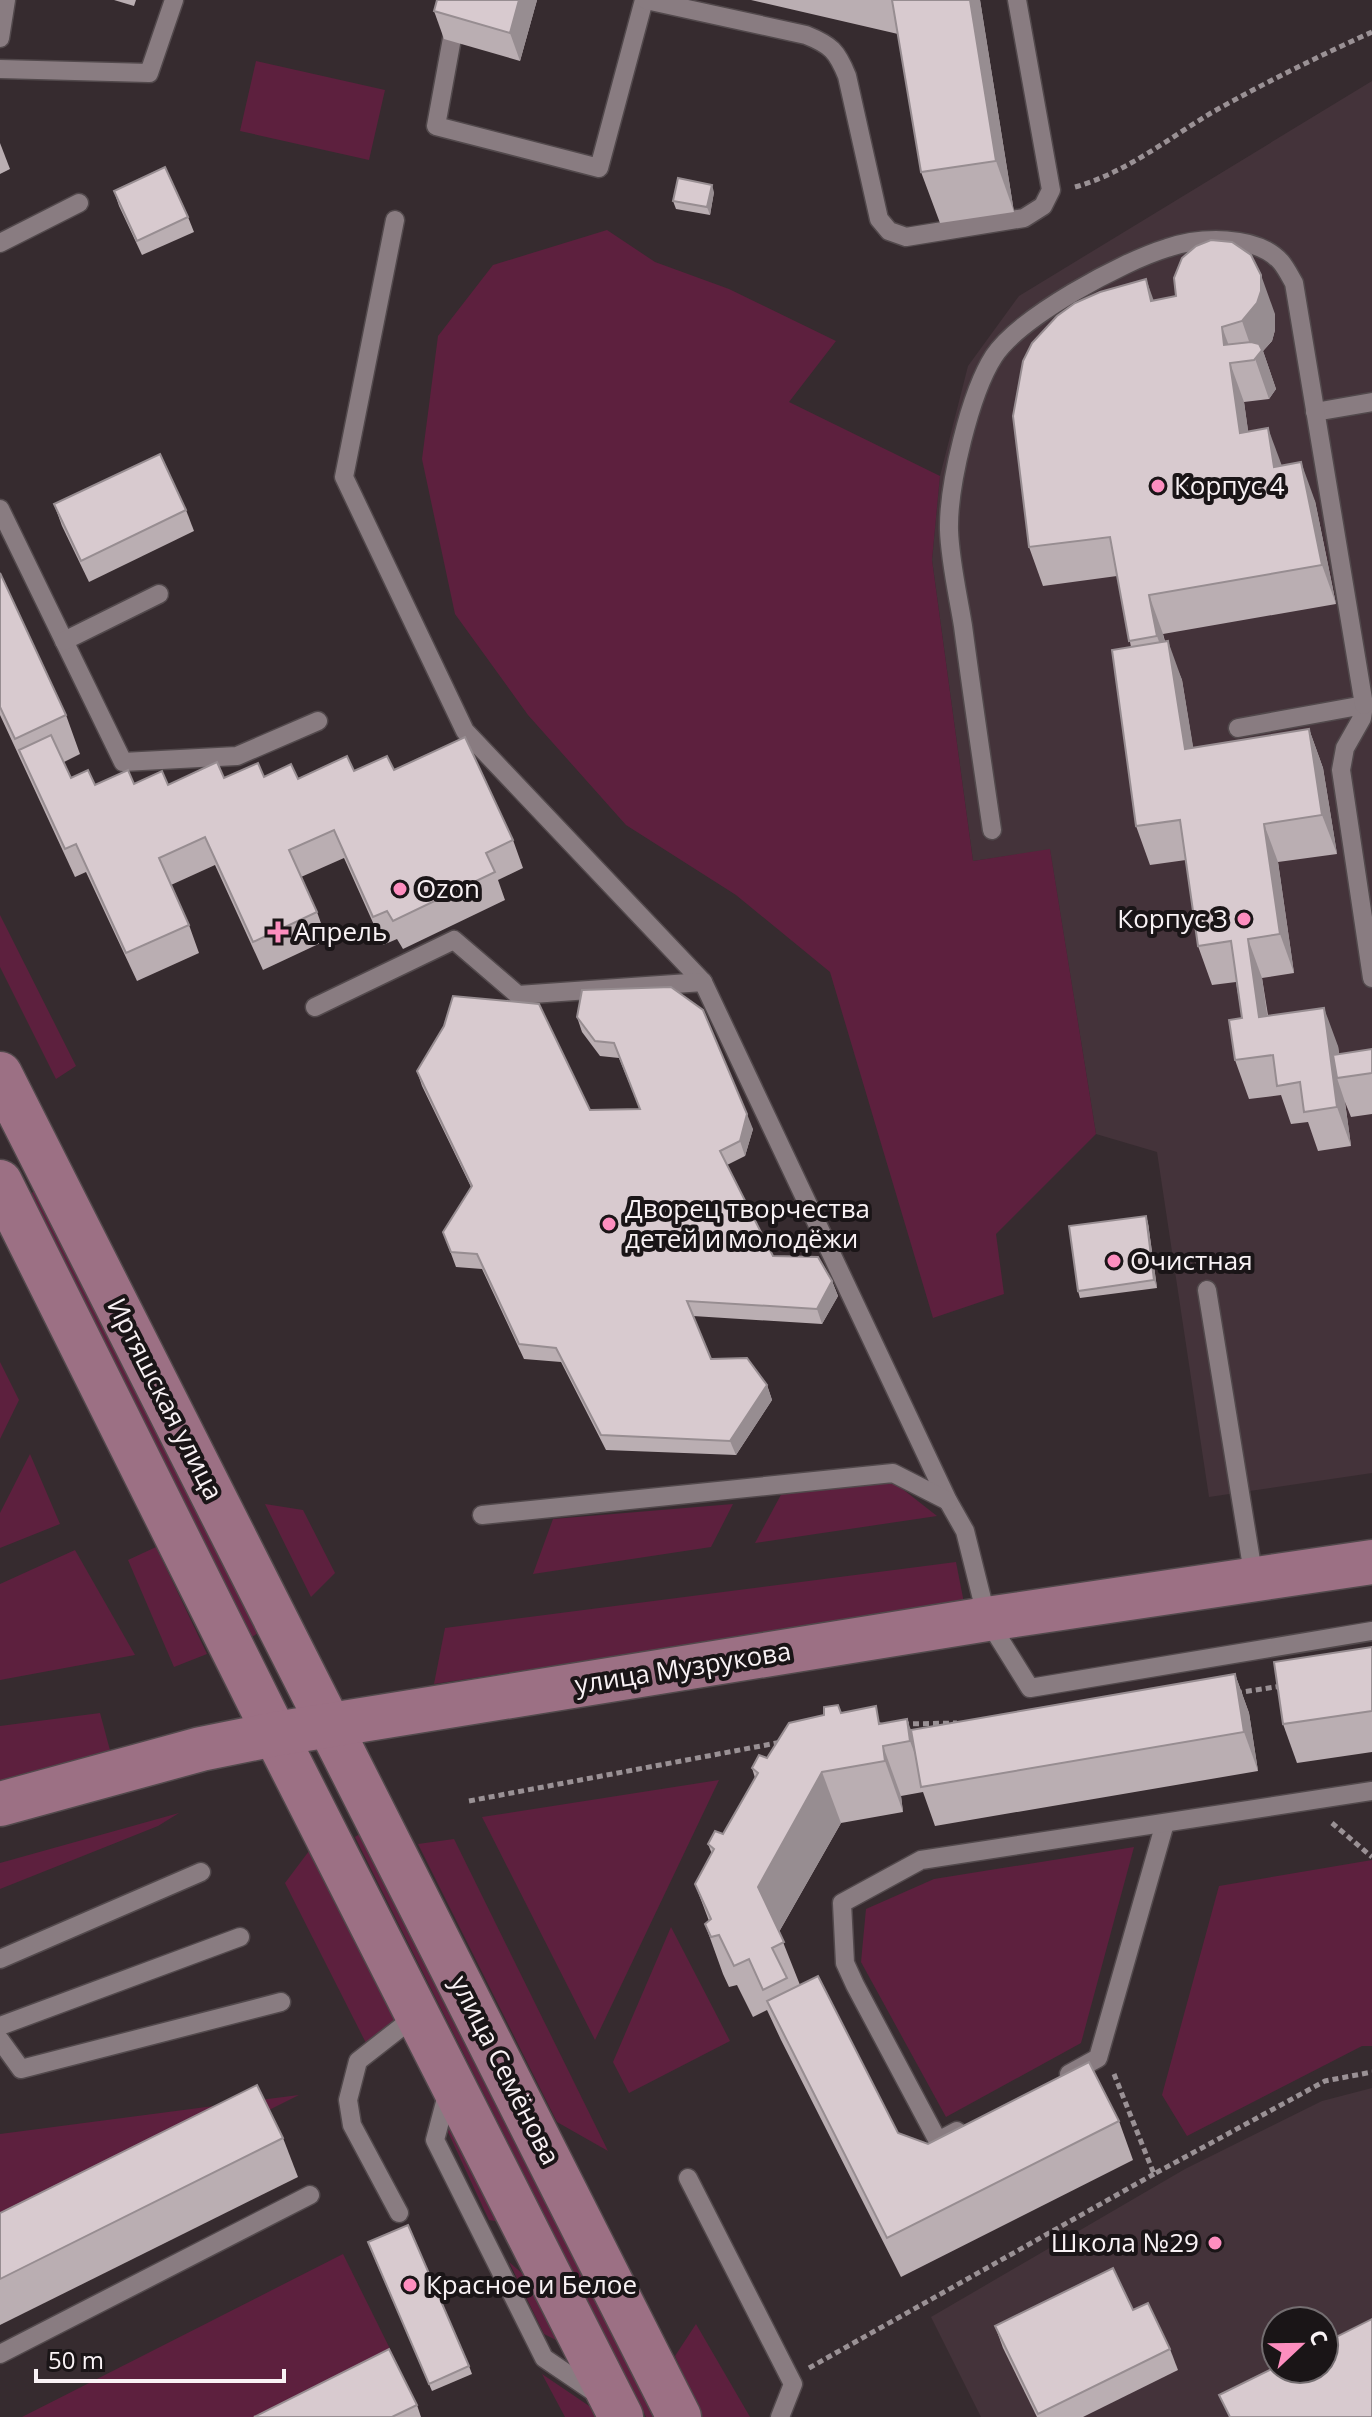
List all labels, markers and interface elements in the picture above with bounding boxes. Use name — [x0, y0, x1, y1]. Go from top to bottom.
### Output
place label: Корпус 4 — [1174, 467, 1285, 503]
marker: Корпус 4 — [1149, 477, 1167, 495]
place label: Ozon — [416, 870, 480, 906]
marker: Ozon — [391, 880, 409, 898]
place label: Корпус 3 — [1117, 900, 1228, 936]
marker: Корпус 3 — [1235, 910, 1253, 928]
place label: Апрель — [294, 913, 387, 949]
marker: Апрель — [269, 923, 287, 941]
place label: Дворец творчества детей и молодёжи — [625, 1190, 870, 1256]
marker: Дворец творчества детей и молодёжи — [600, 1215, 618, 1233]
place label: Очистная — [1130, 1242, 1253, 1278]
marker: Очистная — [1105, 1252, 1123, 1270]
street label: Иртяшская улица — [99, 1291, 232, 1506]
street label: улица Музрукова — [572, 1632, 793, 1702]
street label: улица Семёнова — [443, 1969, 569, 2170]
place label: Школа №29 — [1051, 2224, 1199, 2260]
marker: Школа №29 — [1206, 2234, 1224, 2252]
place label: Красное и Белое — [426, 2266, 637, 2302]
marker: Красное и Белое — [401, 2276, 419, 2294]
north arrow — [1260, 2305, 1340, 2385]
text: С — [1303, 2325, 1336, 2349]
scale bar — [36, 2333, 284, 2383]
text: 50 m — [48, 2343, 104, 2376]

